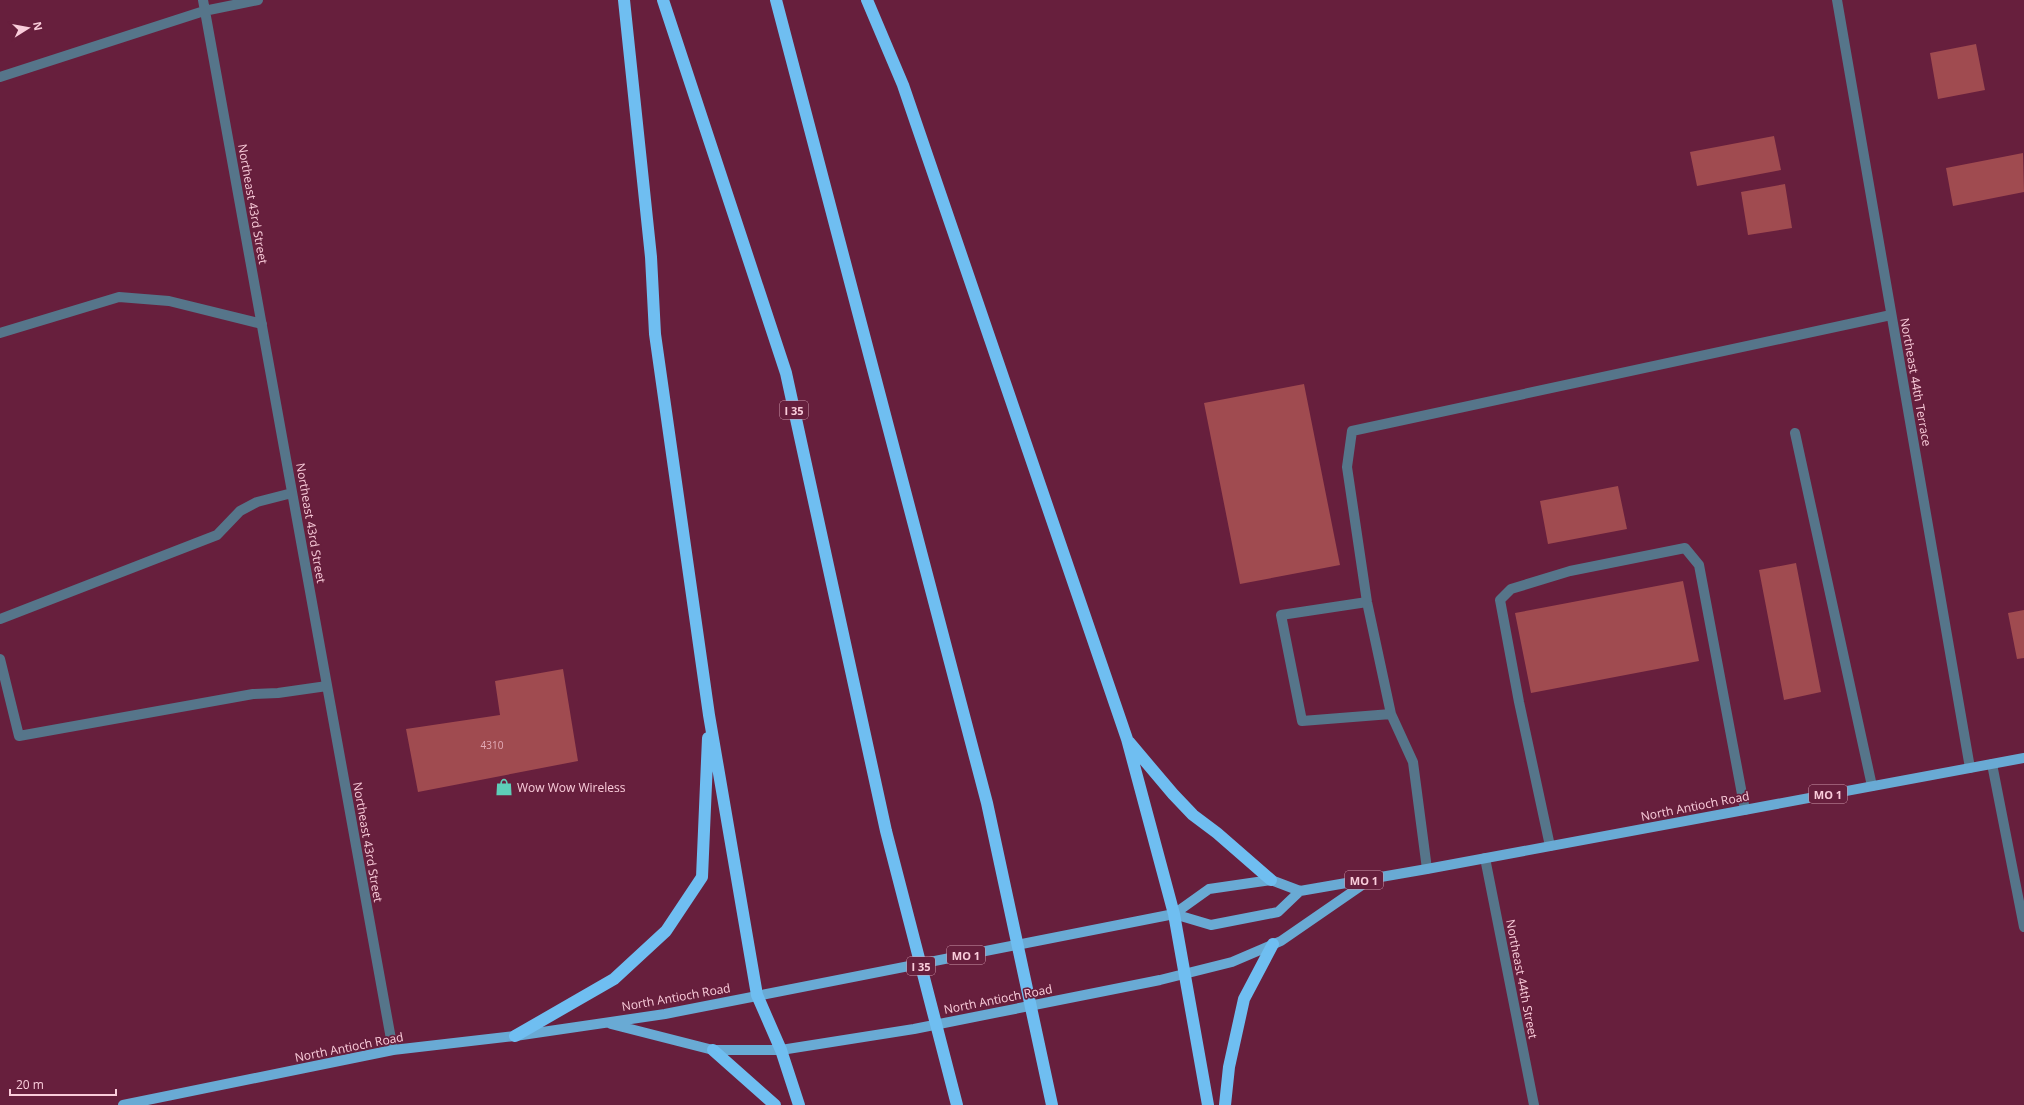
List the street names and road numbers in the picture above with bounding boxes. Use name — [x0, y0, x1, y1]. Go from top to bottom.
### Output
street label: Northeast 43rd Street — [234, 142, 272, 266]
street label: Northeast 44th Terrace — [1896, 316, 1936, 448]
road number: I 35 — [780, 401, 808, 419]
street label: Northeast 43rd Street — [292, 461, 330, 585]
street label: Northeast 43rd Street — [349, 780, 387, 904]
road number: MO 1 — [1809, 785, 1847, 803]
street label: North Antioch Road — [1639, 787, 1751, 825]
road number: MO 1 — [1345, 871, 1383, 889]
street label: Northeast 44th Street — [1502, 918, 1542, 1040]
road number: MO 1 — [947, 946, 985, 964]
road number: I 35 — [907, 957, 935, 975]
street label: North Antioch Road — [620, 979, 732, 1015]
street label: North Antioch Road — [942, 980, 1054, 1018]
street label: North Antioch Road — [293, 1028, 405, 1066]

